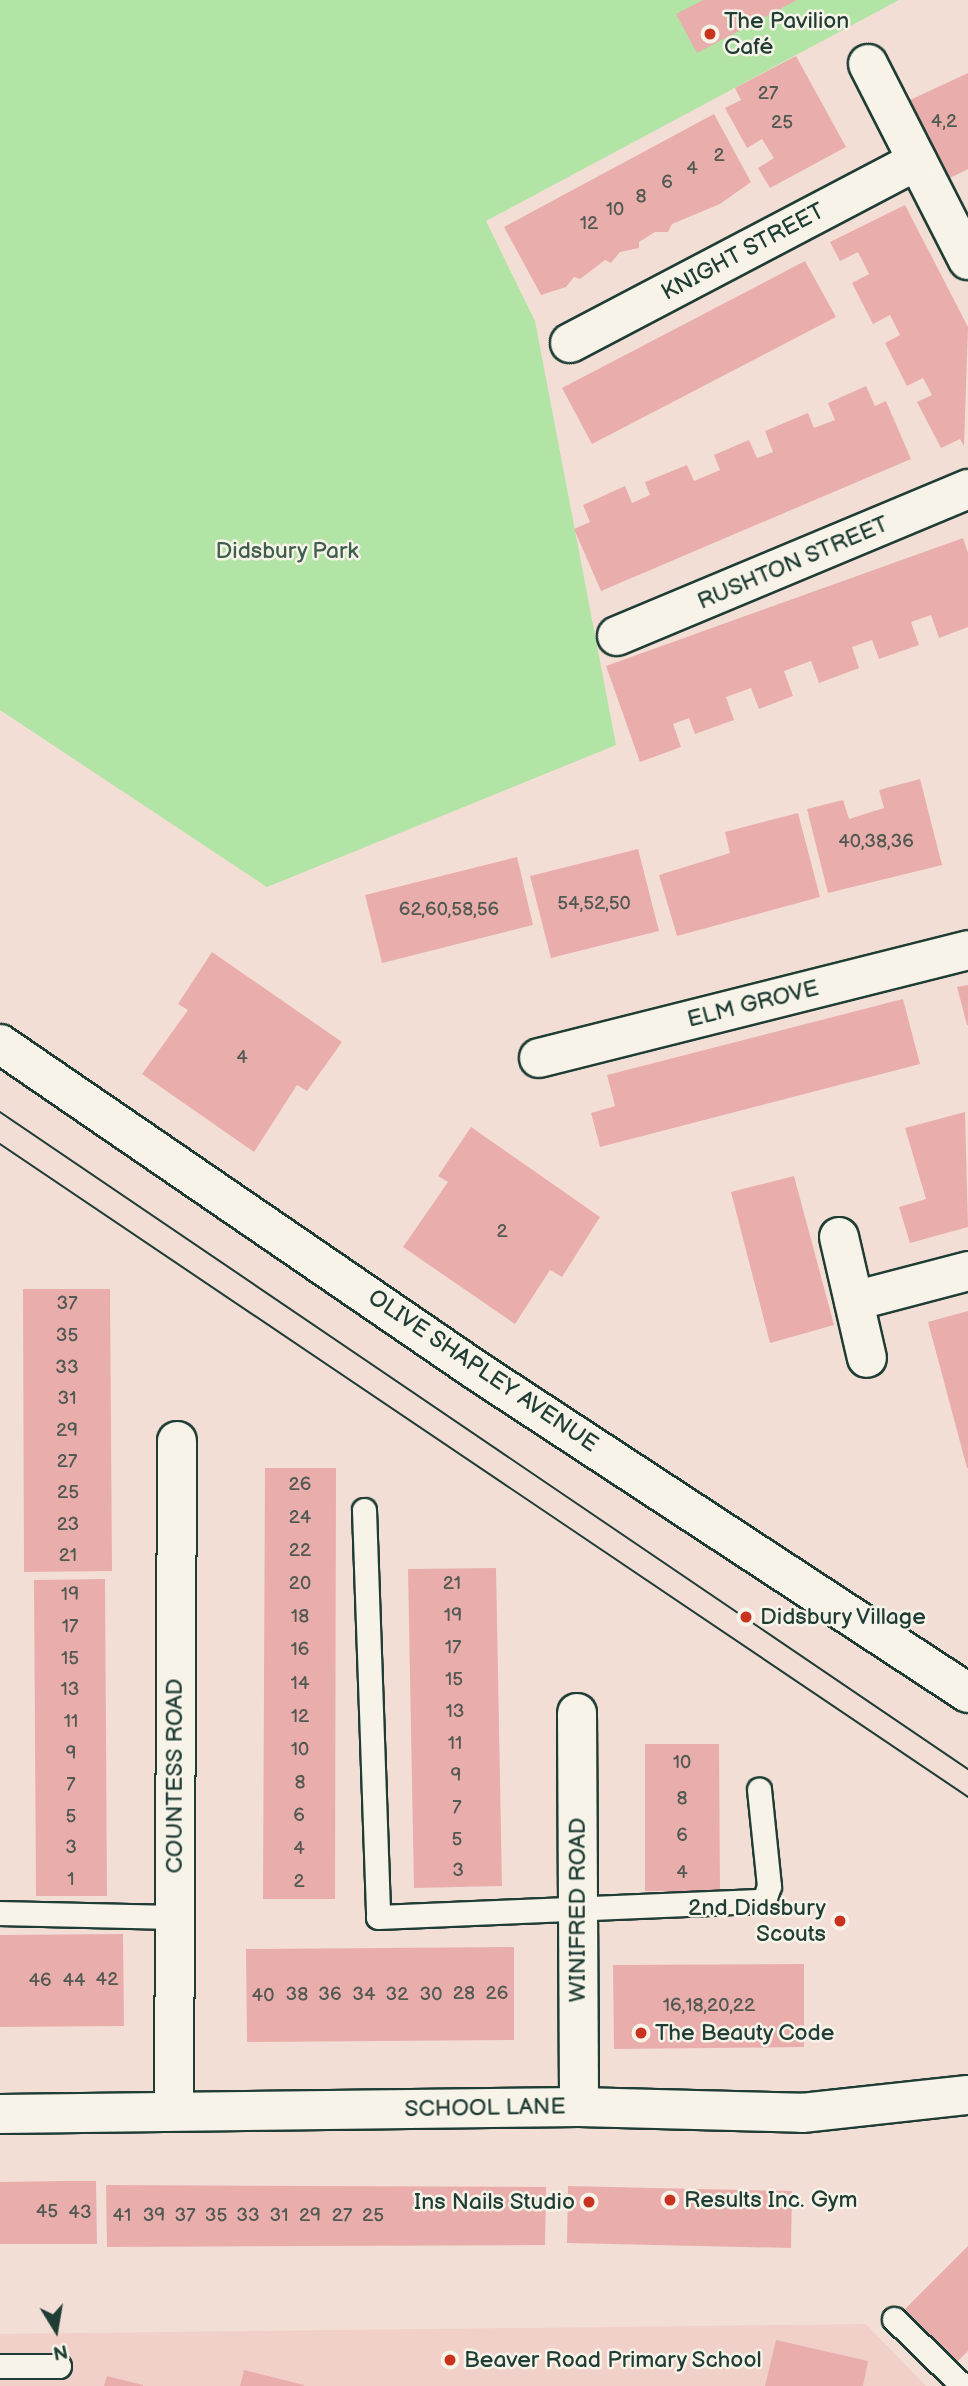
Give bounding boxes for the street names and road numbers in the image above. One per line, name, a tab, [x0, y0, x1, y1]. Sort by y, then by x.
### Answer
street label: KNIGHT STREET	[657, 197, 829, 307]
street label: RUSHTON STREET	[693, 510, 893, 616]
street label: ELM GROVE	[684, 974, 822, 1034]
street label: OLIVE SHAPLEY AVENUE	[363, 1284, 603, 1458]
street label: COUNTESS ROAD	[161, 1678, 189, 1874]
street label: WINIFRED ROAD	[564, 1818, 592, 2002]
street label: SCHOOL LANE	[404, 2093, 566, 2123]

